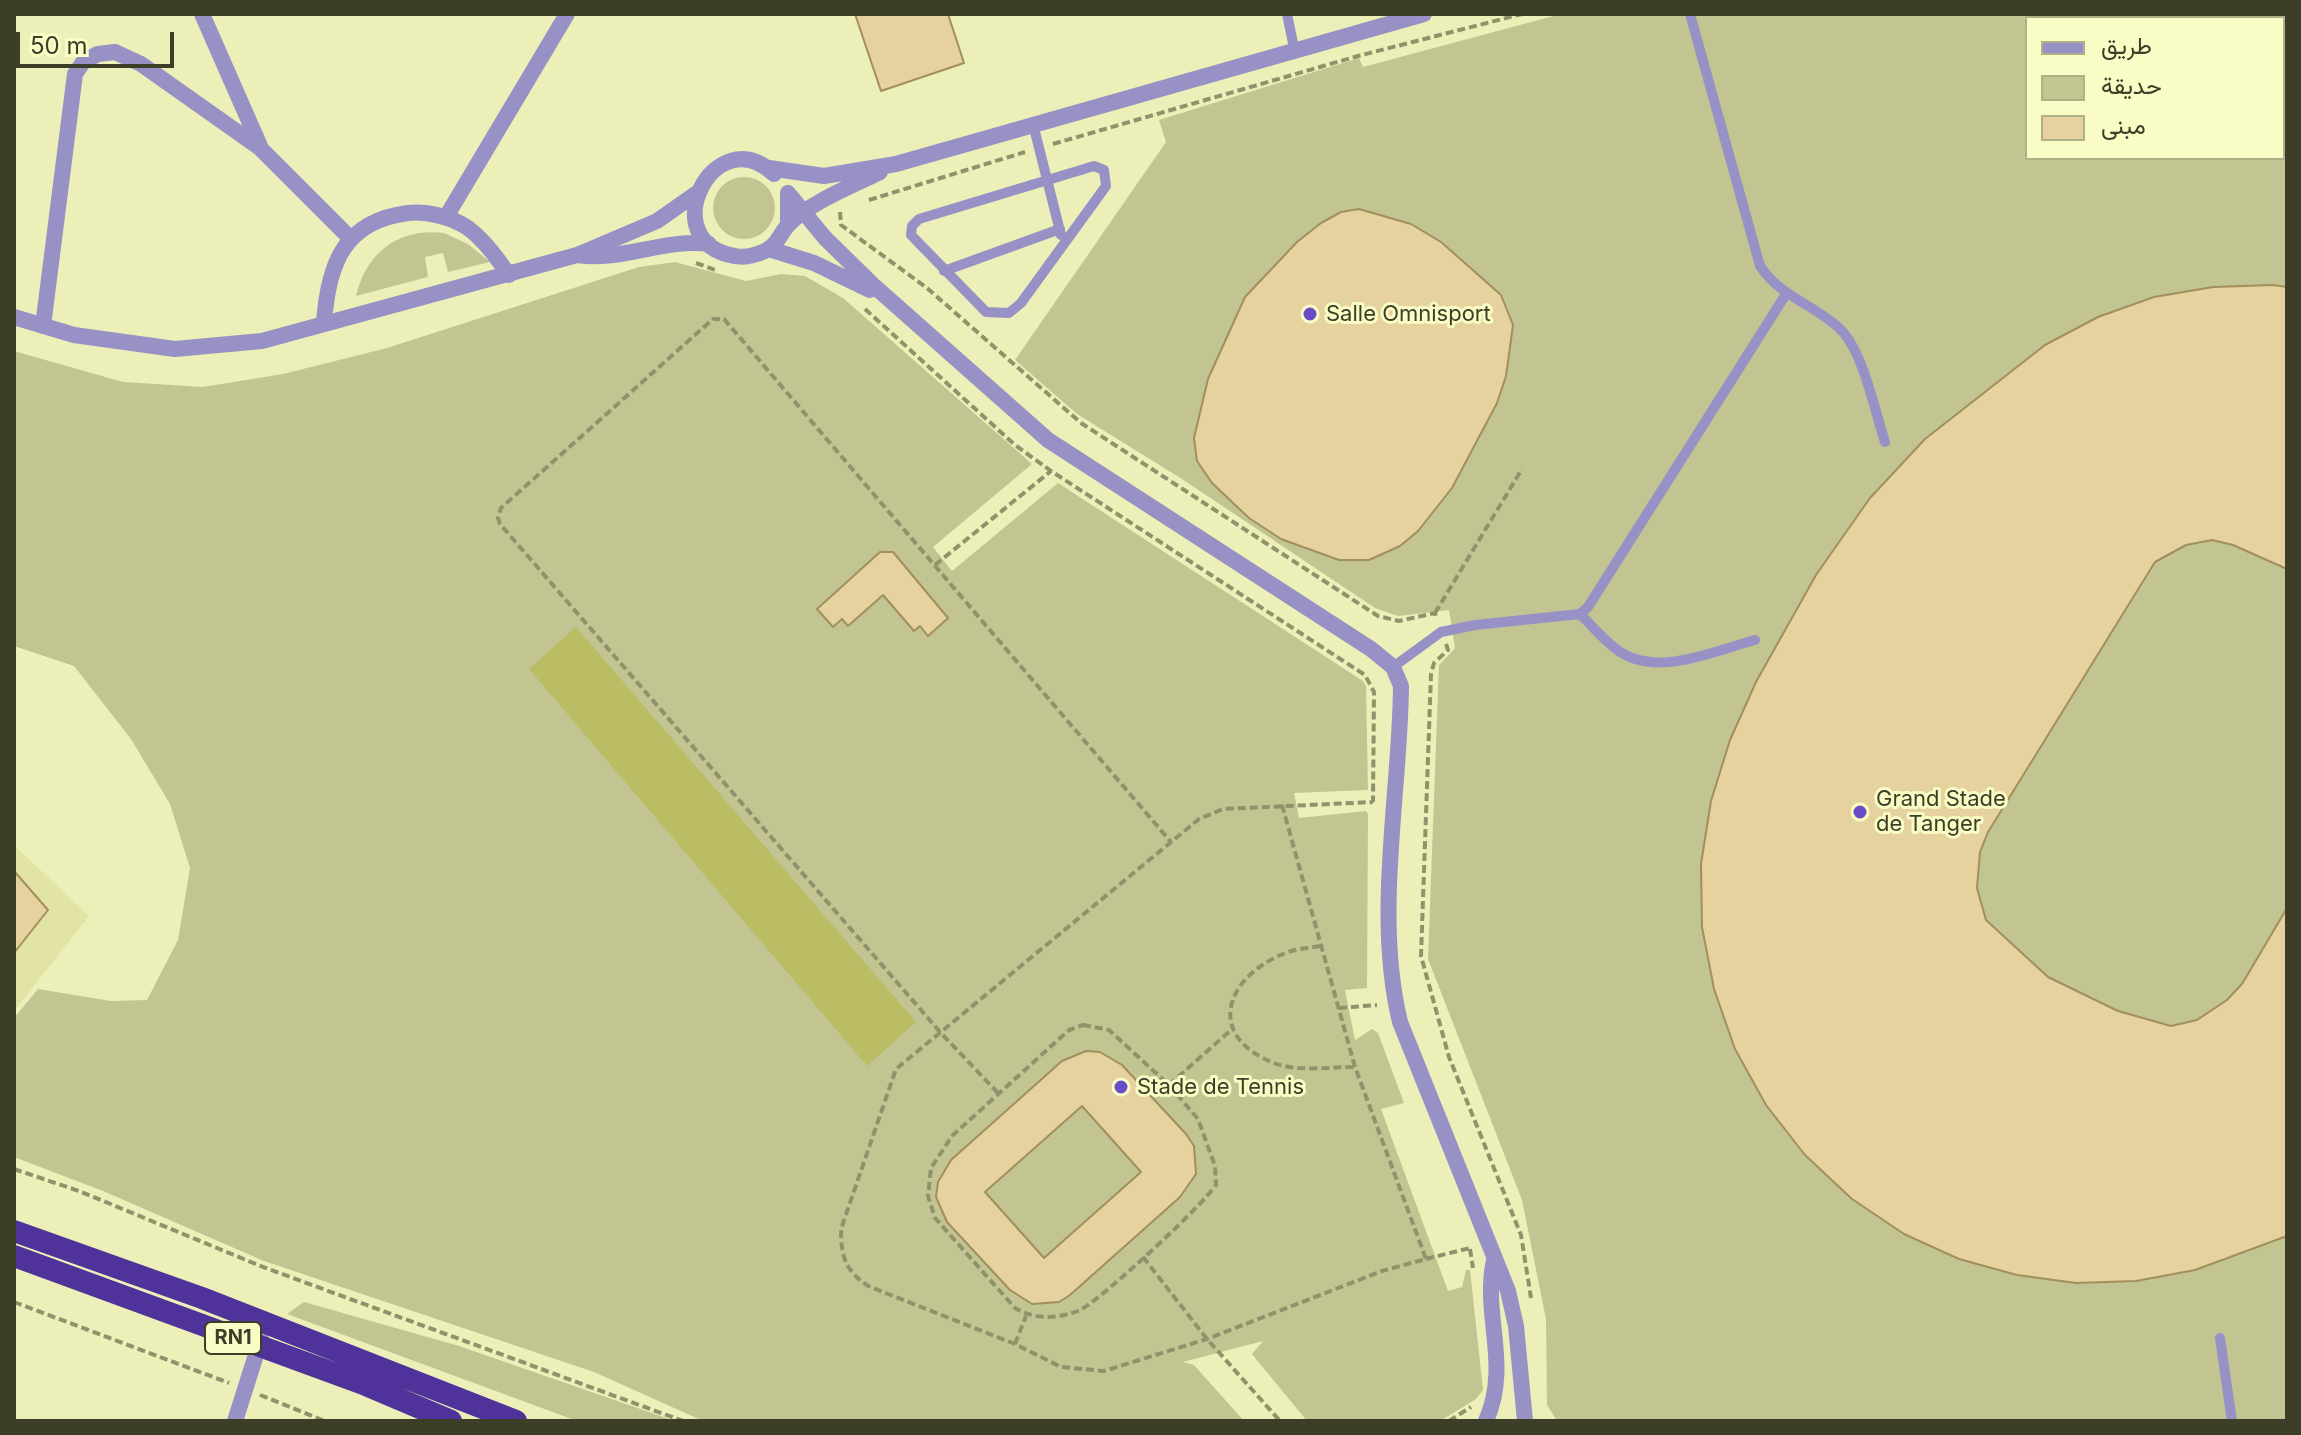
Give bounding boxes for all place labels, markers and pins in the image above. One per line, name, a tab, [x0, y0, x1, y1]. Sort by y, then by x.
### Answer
place label: Salle Omnisport	[1326, 301, 1491, 327]
marker: Salle Omnisport	[1301, 305, 1319, 323]
place label: Grand Stade de Tanger	[1876, 786, 2006, 838]
marker: Grand Stade de Tanger	[1851, 803, 1869, 821]
place label: Stade de Tennis	[1137, 1074, 1304, 1100]
marker: Stade de Tennis	[1112, 1078, 1130, 1096]

